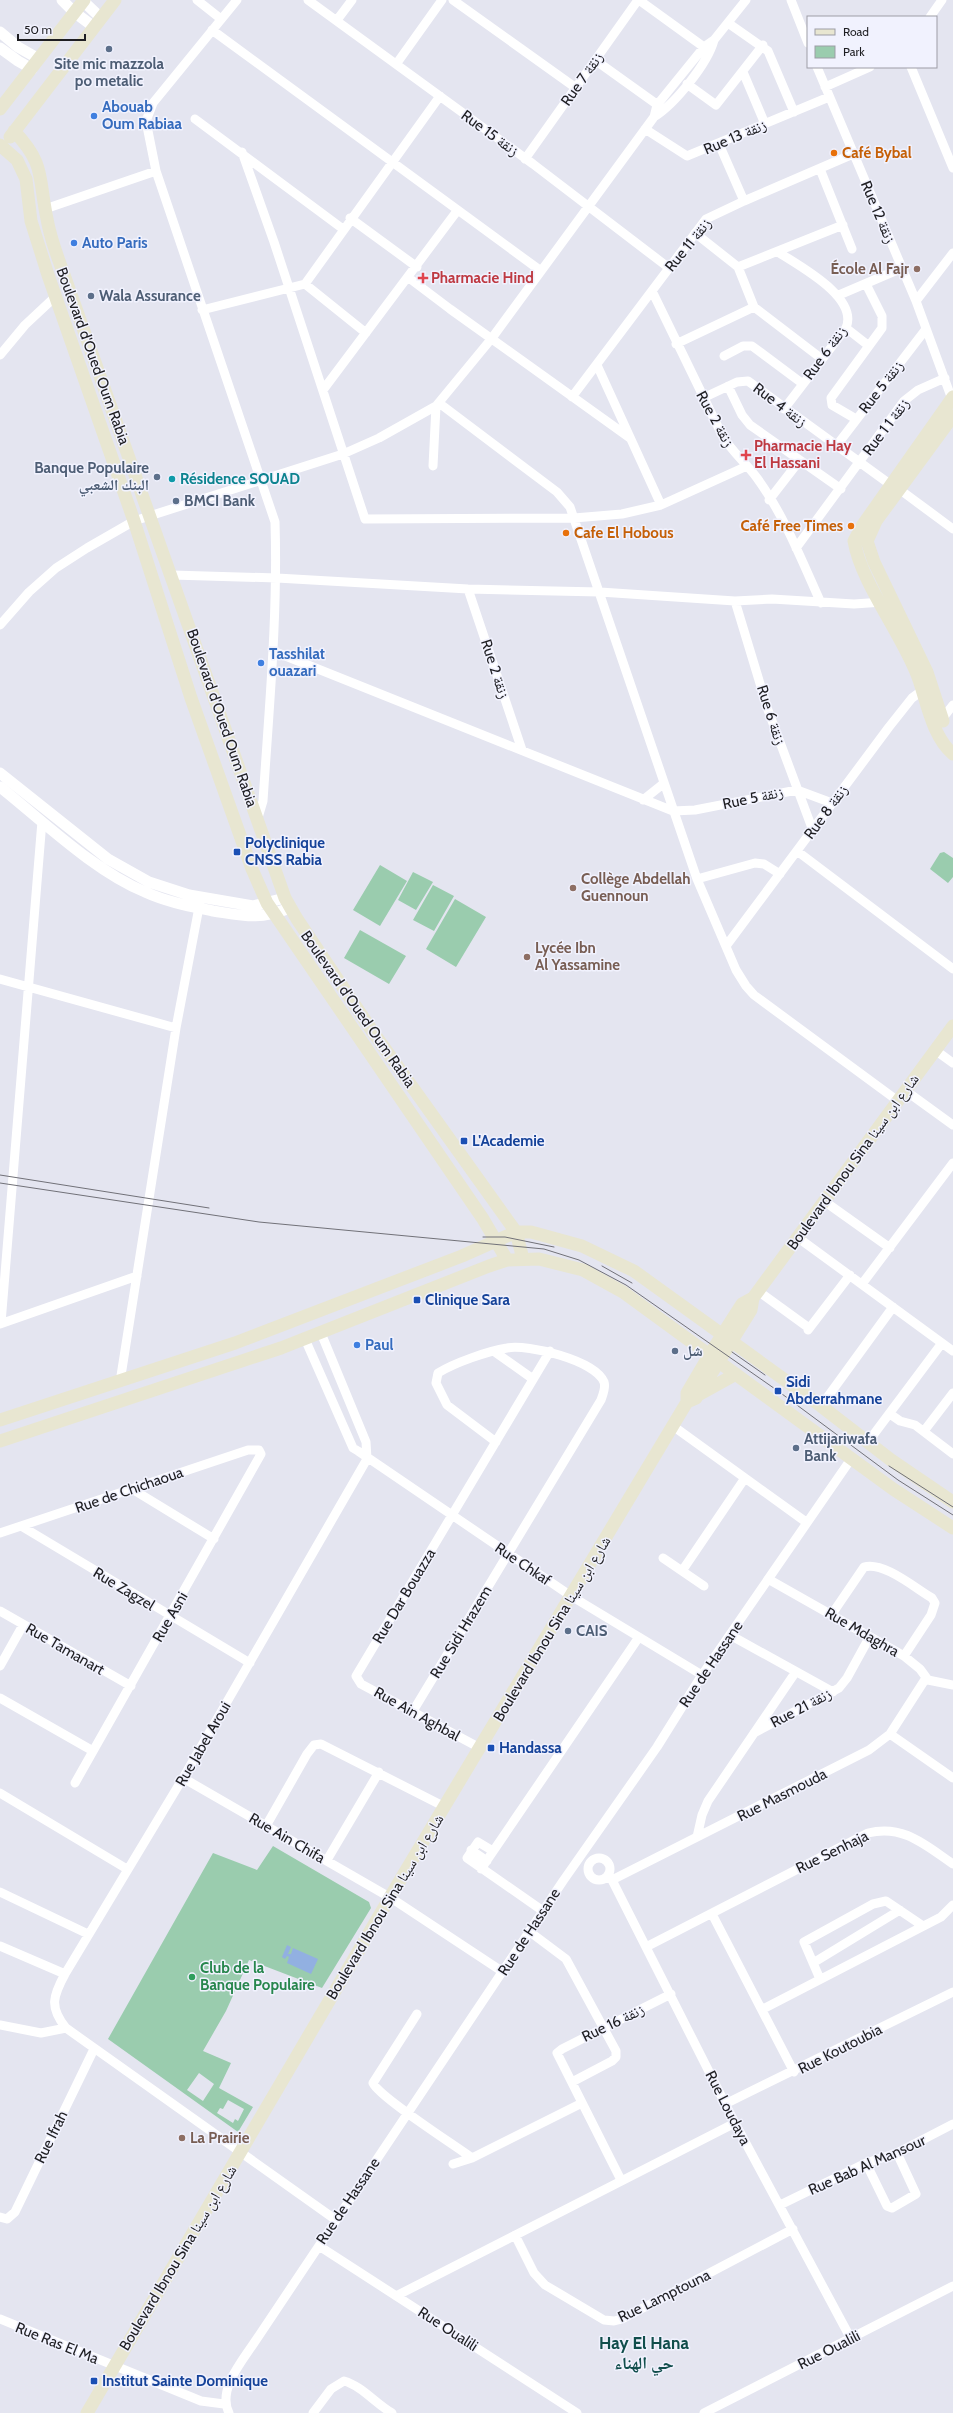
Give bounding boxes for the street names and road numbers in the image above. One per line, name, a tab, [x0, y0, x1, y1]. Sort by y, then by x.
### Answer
street label: Rue 7 زنقة	[557, 49, 607, 109]
street label: Rue 15 زنقة	[458, 106, 522, 160]
street label: Rue 13 زنقة	[701, 116, 769, 158]
street label: Rue 12 زنقة	[857, 178, 899, 246]
street label: Rue 11 زنقة	[661, 215, 715, 275]
street label: Boulevard d'Oued Oum Rabia	[53, 265, 134, 448]
street label: Rue 6 زنقة	[799, 322, 851, 383]
street label: Rue 5 زنقة	[855, 357, 907, 417]
street label: Rue 4 زنقة	[750, 379, 810, 431]
street label: Rue 2 زنقة	[692, 388, 738, 450]
street label: Rue 1 زنقة 1	[859, 395, 913, 459]
street label: Boulevard d'Oued Oum Rabia	[183, 627, 261, 810]
street label: Rue 2 زنقة	[477, 637, 513, 701]
street label: Rue 6 زنقة	[753, 683, 789, 748]
street label: Rue 8 زنقة	[800, 781, 852, 843]
street label: Rue 5 زنقة	[721, 783, 785, 813]
street label: Boulevard d'Oued Oum Rabia	[297, 927, 420, 1092]
street label: Boulevard Ibnou Sina شارع ابن سينا	[783, 1071, 924, 1254]
street label: Rue de Chichaoua	[73, 1463, 186, 1517]
street label: Boulevard Ibnou Sina شارع ابن سينا	[489, 1533, 615, 1725]
street label: Rue Chkaf	[491, 1539, 555, 1589]
street label: Rue Dar Bouazza	[369, 1545, 440, 1647]
street label: Rue Zagzel	[90, 1564, 158, 1615]
street label: Rue Sidi Hrazem	[426, 1583, 496, 1681]
street label: Rue Asni	[149, 1589, 191, 1645]
street label: Rue Mdaghra	[822, 1604, 903, 1661]
street label: Rue de Hassane	[675, 1617, 747, 1711]
street label: Rue Tamanart	[22, 1619, 108, 1679]
street label: Rue Ain Aghbal	[371, 1683, 464, 1745]
street label: Rue 21 زنقة	[767, 1684, 835, 1732]
street label: Rue Jabel Aroui	[172, 1699, 234, 1789]
street label: Rue Masmouda	[734, 1764, 830, 1825]
street label: Rue Ain Chifa	[246, 1809, 329, 1867]
street label: Boulevard Ibnou Sina شارع ابن سينا	[322, 1811, 448, 2003]
street label: Rue Senhaja	[793, 1826, 872, 1877]
street label: Rue de Hassane	[494, 1885, 564, 1979]
street label: Rue 16 زنقة	[579, 2000, 647, 2046]
street label: Rue Koutoubia	[795, 2020, 886, 2078]
street label: Rue Loudaya	[702, 2068, 755, 2149]
street label: Rue Ifrah	[31, 2108, 71, 2166]
street label: Rue Bab Al Mansour	[806, 2131, 929, 2199]
street label: Rue de Hassane	[312, 2154, 384, 2248]
street label: Boulevard Ibnou Sina شارع ابن سينا	[115, 2162, 241, 2354]
street label: Rue Lamptouna	[615, 2266, 714, 2326]
street label: Rue Oualili	[415, 2303, 481, 2355]
street label: Rue Ras El Ma	[13, 2318, 102, 2368]
street label: Rue Oualili	[795, 2327, 863, 2373]

